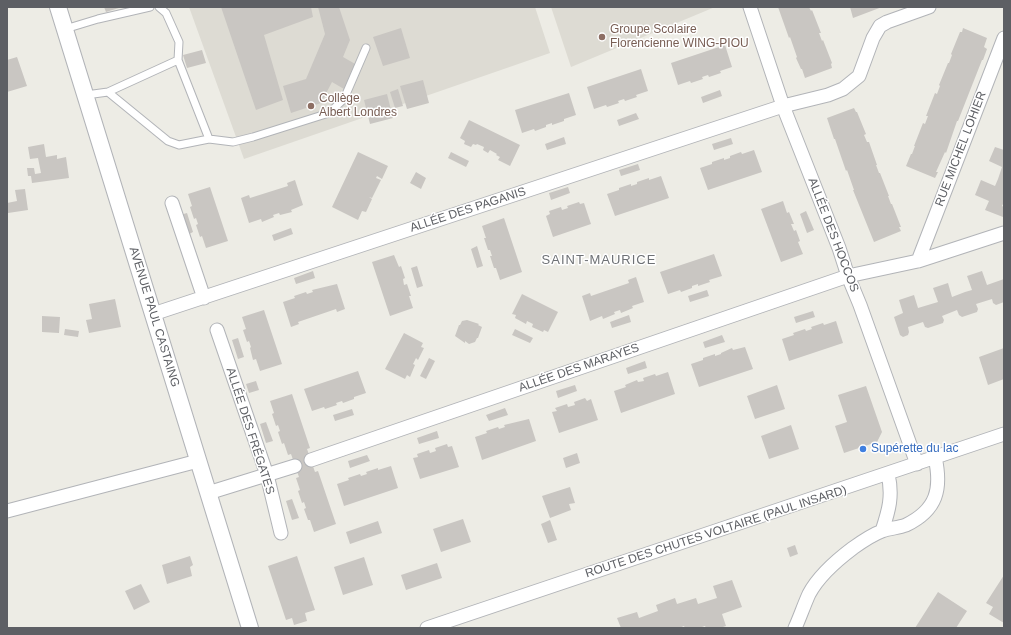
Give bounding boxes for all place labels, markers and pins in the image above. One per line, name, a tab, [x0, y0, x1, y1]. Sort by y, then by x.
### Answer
place label: Groupe Scolaire Florencienne WING-PIOU	[610, 23, 749, 51]
marker: Groupe Scolaire Florencienne WING-PIOU	[597, 32, 607, 42]
place label: Collège Albert Londres	[319, 92, 397, 120]
marker: Collège Albert Londres	[306, 101, 316, 111]
place label: Supérette du lac	[871, 442, 958, 456]
marker: Supérette du lac	[858, 444, 868, 454]

